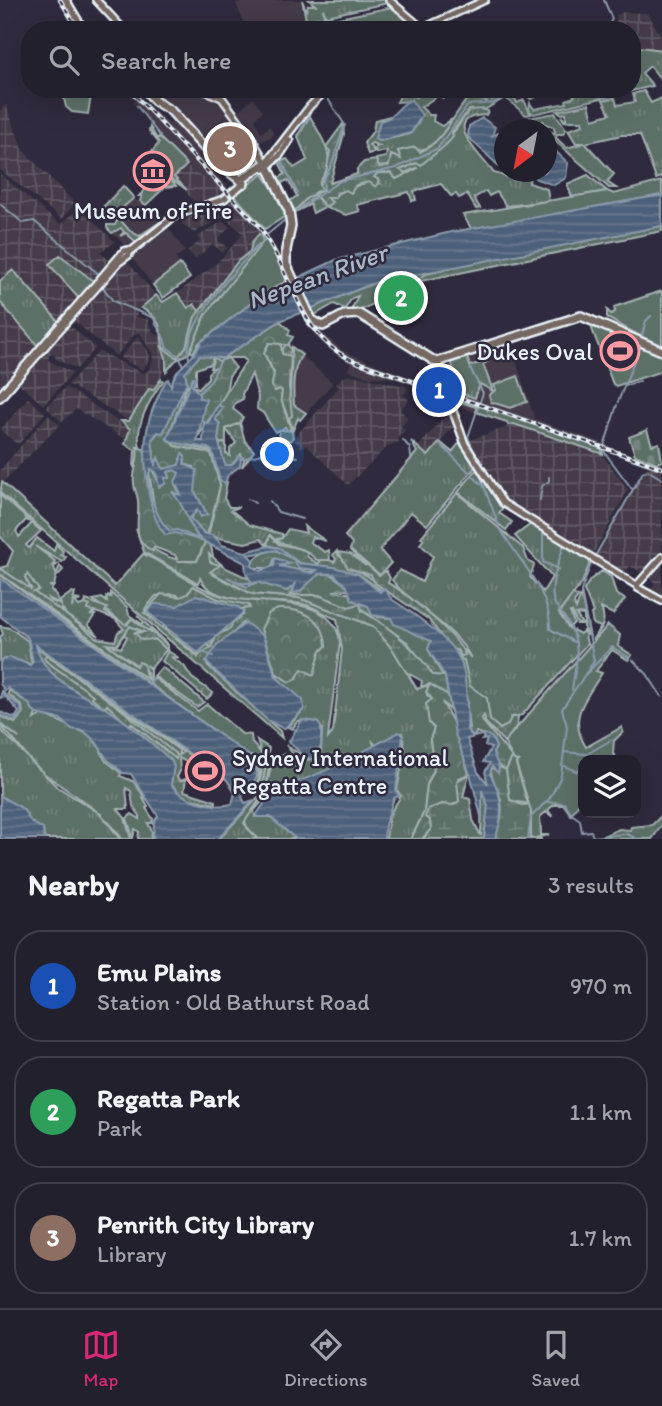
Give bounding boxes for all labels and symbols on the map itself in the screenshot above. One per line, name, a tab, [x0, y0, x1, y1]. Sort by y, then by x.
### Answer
north arrow	[494, 119, 557, 182]
pin: 3	[207, 123, 253, 175]
museum icon: Museum of Fire	[132, 150, 174, 192]
place label: Museum of Fire	[74, 196, 232, 225]
water label: Nepean River	[243, 235, 394, 316]
pin: 2	[378, 272, 424, 324]
sports icon: Dukes Oval	[599, 330, 641, 372]
place label: Dukes Oval	[476, 337, 593, 366]
pin: 1	[416, 364, 462, 416]
your location	[260, 437, 294, 471]
place label: Sydney International Regatta Centre	[232, 743, 448, 800]
sports icon: Sydney International Regatta Centre	[184, 750, 226, 792]

